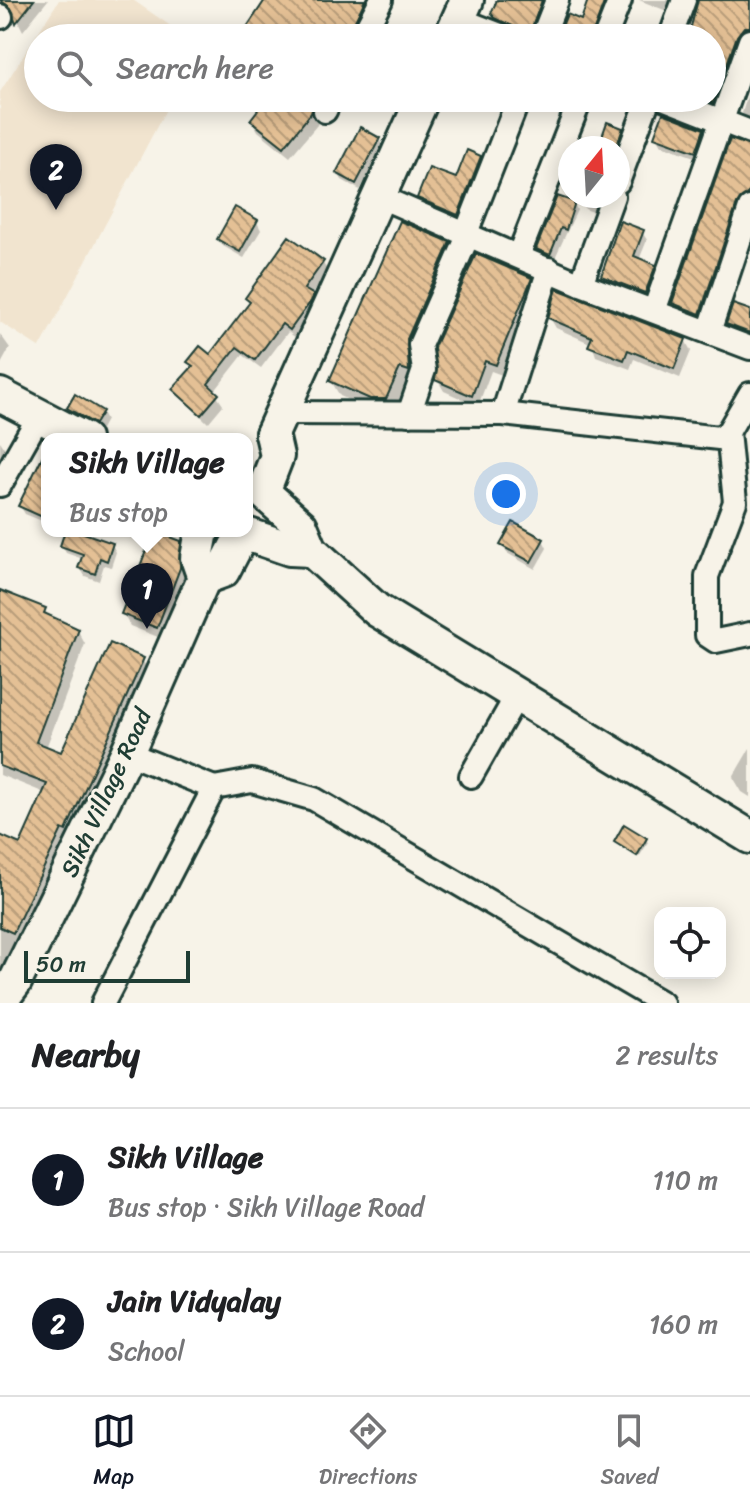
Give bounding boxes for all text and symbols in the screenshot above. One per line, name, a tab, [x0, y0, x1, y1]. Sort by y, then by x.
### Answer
search box	[24, 24, 726, 112]
text: Search here	[116, 41, 274, 95]
icon: search	[52, 46, 96, 90]
north arrow	[558, 136, 630, 208]
pin: 2	[30, 144, 82, 210]
popup	[41, 433, 253, 537]
text: Sikh Village	[69, 435, 225, 489]
your location	[486, 474, 526, 514]
text: Bus stop	[69, 489, 168, 535]
pin: 1	[121, 563, 173, 629]
street label: Sikh Village Road	[49, 700, 164, 884]
map controls	[654, 907, 726, 979]
button: locate	[654, 907, 726, 979]
text: 50 m	[36, 945, 86, 984]
scale bar	[24, 947, 190, 983]
text: Nearby	[32, 1025, 140, 1085]
text: 2 results	[616, 1032, 718, 1078]
text: Sikh Village	[108, 1130, 263, 1184]
text: 1	[52, 1157, 64, 1203]
text: 110 m	[653, 1157, 718, 1203]
text: Bus stop · Sikh Village Road	[108, 1184, 424, 1230]
text: Jain Vidyalay	[108, 1274, 281, 1328]
text: 2	[50, 1301, 66, 1347]
text: 160 m	[649, 1301, 718, 1347]
text: School	[108, 1328, 185, 1374]
tab: Map	[92, 1409, 136, 1496]
tab: Directions	[319, 1409, 417, 1496]
tab: Saved	[600, 1409, 658, 1496]

